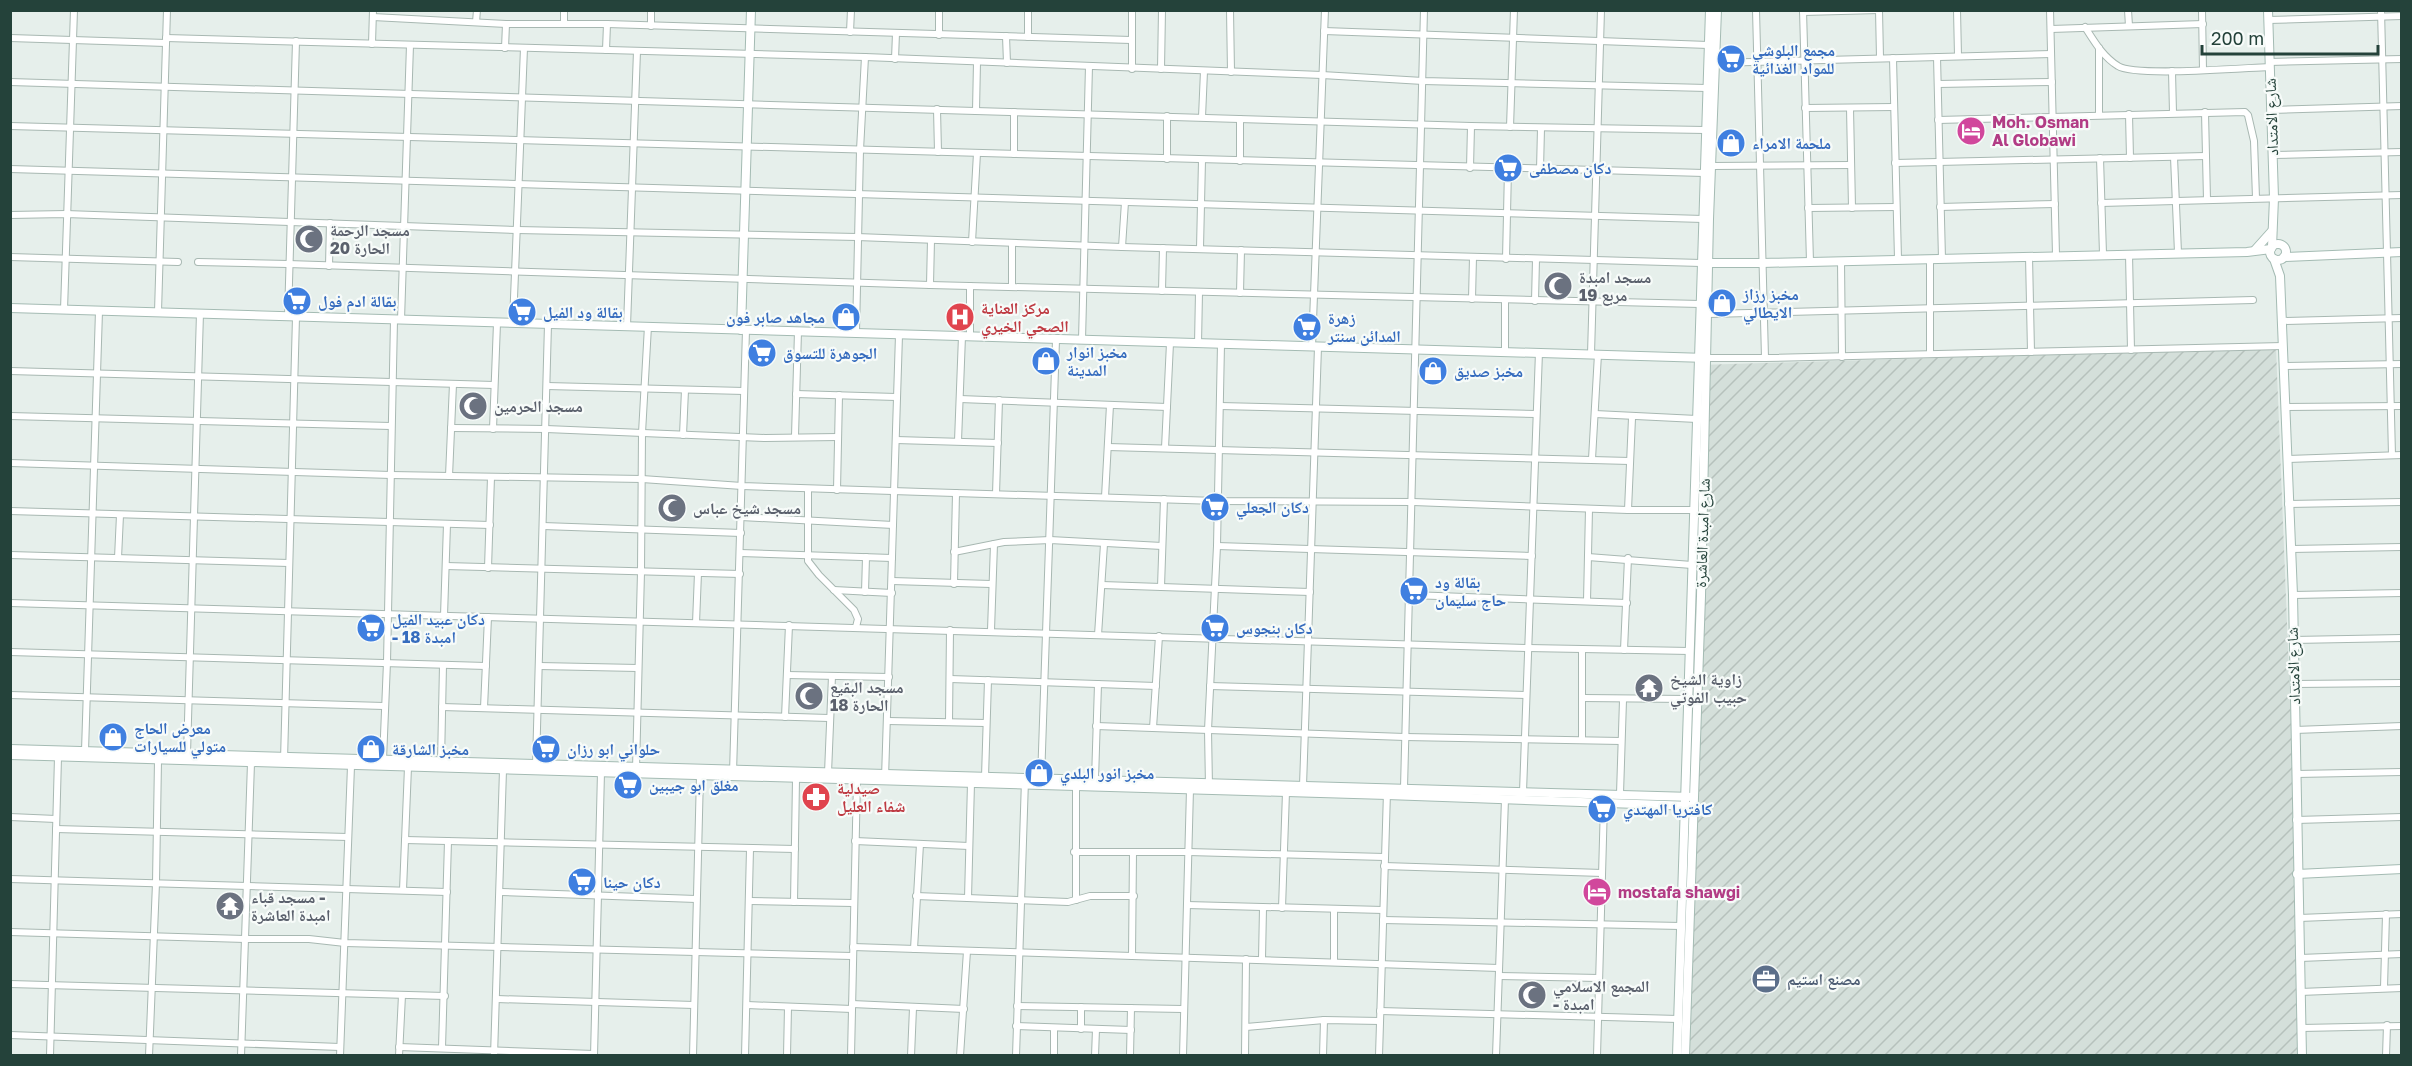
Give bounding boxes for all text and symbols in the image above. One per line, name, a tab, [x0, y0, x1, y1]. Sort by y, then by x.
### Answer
scale bar	[2202, 18, 2378, 56]
text: 200 m	[2211, 27, 2264, 49]
place label: مجمع البلوشي للمواد الغذائية	[1752, 40, 1835, 78]
supermarket icon: مجمع البلوشي للمواد الغذائية	[1715, 43, 1747, 75]
street label: شارع الامتداد	[2260, 78, 2283, 156]
place label: Moh. Osman Al Globawi	[1992, 112, 2089, 150]
hotel icon: Moh. Osman Al Globawi	[1955, 115, 1987, 147]
shop icon: ملحمة الامراء	[1715, 127, 1747, 159]
place label: ملحمة الامراء	[1752, 133, 1831, 153]
supermarket icon: دكان مصطفى	[1492, 152, 1524, 184]
place label: دكان مصطفى	[1529, 158, 1611, 178]
place label: مسجد الرحمة الحارة 20	[330, 220, 410, 258]
mosque icon: مسجد الرحمة الحارة 20	[293, 223, 325, 255]
place label: مسجد امبدة مربع 19	[1579, 267, 1651, 306]
mosque icon: مسجد امبدة مربع 19	[1542, 270, 1574, 302]
place label: مخبز رزاز الايطالي	[1742, 284, 1799, 325]
supermarket icon: بقالة ادم فول	[281, 285, 313, 317]
shop icon: مخبز رزاز الايطالي	[1706, 287, 1738, 319]
place label: بقالة ادم فول	[318, 291, 397, 313]
supermarket icon: بقالة ود الفيل	[506, 296, 538, 328]
place label: مركز العناية الصحي الخيري	[981, 298, 1069, 339]
shop icon: مجاهد صابر فون	[830, 301, 862, 333]
hospital icon: مركز العناية الصحي الخيري	[944, 301, 976, 333]
place label: بقالة ود الفيل	[543, 302, 623, 322]
place label: مجاهد صابر فون	[726, 307, 825, 327]
place label: زهرة المدائن سنتر	[1327, 308, 1401, 346]
supermarket icon: زهرة المدائن سنتر	[1291, 311, 1323, 343]
supermarket icon: الجوهرة للتسوق	[746, 337, 778, 369]
place label: مخبز انوار المدينة	[1066, 342, 1127, 380]
place label: الجوهرة للتسوق	[783, 343, 877, 363]
shop icon: مخبز انوار المدينة	[1030, 345, 1062, 377]
shop icon: مخبز صديق	[1417, 355, 1449, 387]
place label: مخبز صديق	[1454, 361, 1523, 381]
mosque icon: مسجد الحرمين	[457, 390, 489, 422]
place label: مسجد الحرمين	[494, 396, 583, 416]
street label: شارع امبدة العاشرة	[1690, 478, 1715, 588]
supermarket icon: دكان الجعلي	[1199, 491, 1231, 523]
mosque icon: مسجد شيخ عباس	[656, 492, 688, 524]
place label: دكان الجعلي	[1236, 497, 1309, 520]
place label: مسجد شيخ عباس	[693, 498, 801, 519]
place label: بقالة ود حاج سليمان	[1435, 572, 1506, 611]
supermarket icon: بقالة ود حاج سليمان	[1398, 575, 1430, 607]
place label: دكان عبيد الفيل - امبدة 18	[392, 609, 485, 647]
supermarket icon: دكان عبيد الفيل - امبدة 18	[355, 612, 387, 644]
supermarket icon: دكان بنجوس	[1199, 612, 1231, 644]
place label: دكان بنجوس	[1236, 618, 1313, 638]
street label: شارع الامتداد	[2282, 627, 2305, 705]
place label: زاوية الشيخ حبيب الفوتي	[1670, 669, 1747, 710]
temple icon: زاوية الشيخ حبيب الفوتي	[1633, 672, 1665, 704]
place label: مسجد البقيع الحارة 18	[830, 677, 904, 715]
mosque icon: مسجد البقيع الحارة 18	[793, 680, 825, 712]
place label: معرض الحاج متولي للسيارات	[134, 718, 226, 759]
shop icon: معرض الحاج متولي للسيارات	[97, 721, 129, 753]
shop icon: مخبز الشارقة	[355, 733, 387, 765]
supermarket icon: حلواني ابو رزان	[530, 733, 562, 765]
place label: مخبز الشارقة	[392, 739, 469, 759]
place label: حلواني ابو رزان	[567, 739, 660, 762]
shop icon: مخبز انور البلدي	[1023, 757, 1055, 789]
place label: مخبز انور البلدي	[1060, 763, 1154, 786]
supermarket icon: مغلق ابو جيبين	[612, 769, 644, 801]
place label: مغلق ابو جيبين	[649, 775, 739, 795]
place label: صيدلية شفاء العليل	[837, 778, 905, 816]
pharmacy icon: صيدلية شفاء العليل	[800, 781, 832, 813]
supermarket icon: كافتريا المهتدي	[1586, 793, 1618, 825]
place label: كافتريا المهتدي	[1623, 799, 1712, 822]
supermarket icon: دكان حينا	[566, 866, 598, 898]
place label: دكان حينا	[603, 872, 661, 892]
hotel icon: mostafa shawgi	[1581, 876, 1613, 908]
place label: mostafa shawgi	[1618, 882, 1740, 902]
place label: مسجد قباء - امبدة العاشرة	[251, 887, 330, 925]
temple icon: مسجد قباء - امبدة العاشرة	[214, 890, 246, 922]
office icon: مصنع استيم	[1750, 963, 1782, 995]
place label: مصنع استيم	[1787, 969, 1861, 991]
place label: المجمع الاسلامي - امبدة	[1553, 976, 1650, 1014]
mosque icon: المجمع الاسلامي - امبدة	[1516, 979, 1548, 1011]

